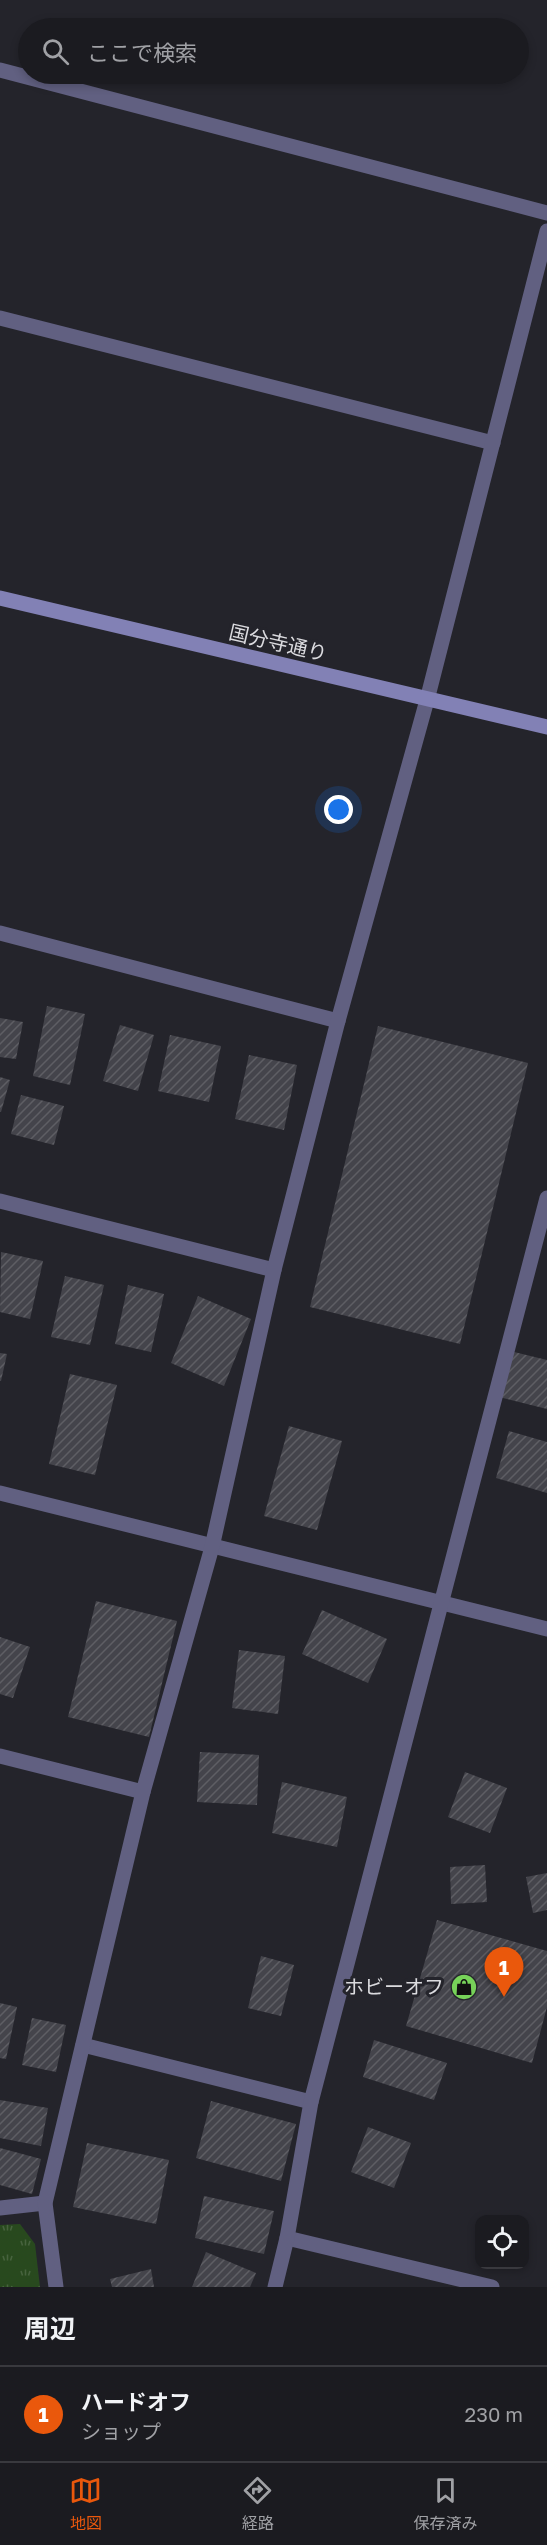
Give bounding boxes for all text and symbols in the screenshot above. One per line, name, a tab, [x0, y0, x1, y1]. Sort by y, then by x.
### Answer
search box	[18, 18, 529, 84]
icon: search	[39, 35, 72, 68]
text: ここで検索	[87, 39, 197, 66]
street label: 国分寺通り	[227, 619, 330, 665]
your location	[324, 795, 353, 824]
pin: 1	[484, 1948, 524, 1997]
shop icon: ホビーオフ	[449, 1972, 479, 2002]
place label: ホビーオフ	[344, 1974, 444, 1998]
map controls	[475, 2215, 529, 2269]
button: locate	[475, 2215, 529, 2269]
text: 周辺	[24, 2313, 76, 2344]
text: ハードオフ	[81, 2388, 191, 2415]
text: 1	[38, 2402, 49, 2426]
text: 230 m	[465, 2402, 523, 2426]
text: ショップ	[81, 2419, 161, 2443]
tab: 地図	[69, 2474, 102, 2534]
tab: 経路	[241, 2474, 274, 2534]
tab: 保存済み	[413, 2474, 477, 2534]

